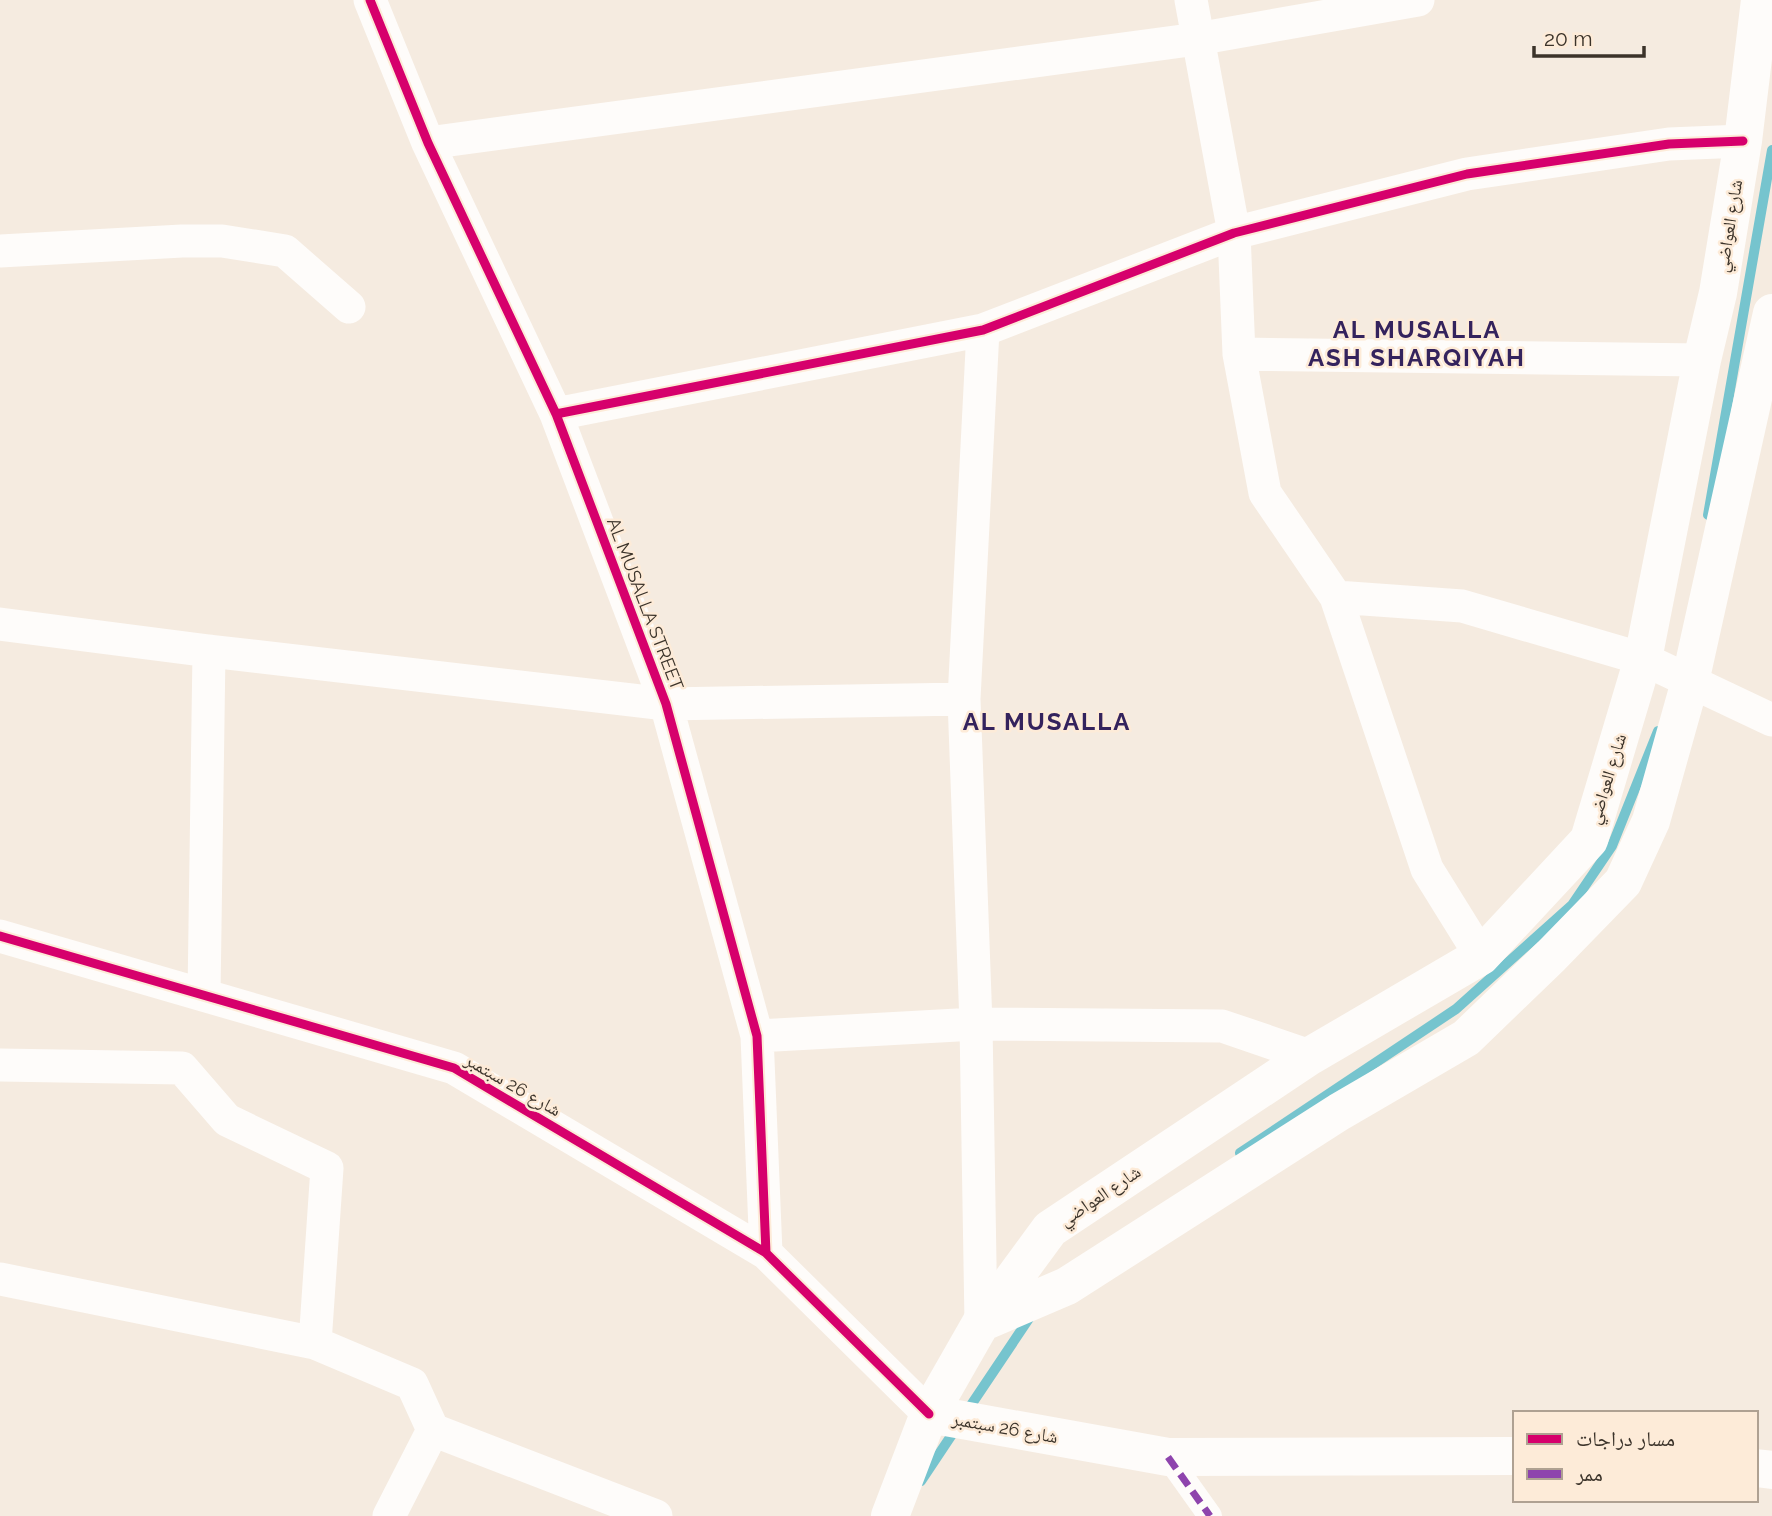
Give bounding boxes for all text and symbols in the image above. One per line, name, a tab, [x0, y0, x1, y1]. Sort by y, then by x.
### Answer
scale bar	[1534, 14, 1644, 58]
text: 20 m	[1544, 26, 1592, 51]
street label: شارع العواضي	[1711, 178, 1751, 275]
district label: AL MUSALLA ASH SHARQIYAH	[1308, 315, 1526, 372]
street label: AL MUSALLA STREET	[603, 515, 688, 693]
district label: AL MUSALLA	[963, 707, 1131, 736]
street label: شارع العواضي	[1583, 731, 1635, 828]
street label: شارع 26 سبتمبر	[460, 1048, 565, 1121]
street label: شارع العواضي	[1055, 1161, 1147, 1234]
street label: شارع 26 سبتمبر	[949, 1408, 1060, 1448]
legend	[1513, 1411, 1758, 1502]
text: مسار دراجات	[1576, 1426, 1675, 1451]
text: ممر	[1575, 1461, 1603, 1486]

